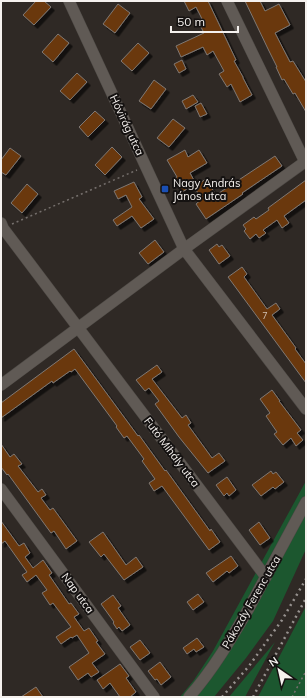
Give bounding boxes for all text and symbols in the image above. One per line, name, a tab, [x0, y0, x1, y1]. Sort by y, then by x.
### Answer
scale bar	[171, 8, 238, 34]
text: 50 m	[177, 14, 205, 29]
street label: Hóvirág utca	[107, 92, 147, 158]
place label: Nagy András János utca	[173, 176, 240, 203]
marker: Nagy András János utca	[160, 184, 170, 194]
house number: 7	[262, 310, 268, 321]
street label: Futó Mihály utca	[141, 414, 203, 490]
street label: Pákozdy Ferenc utca	[219, 553, 283, 651]
street label: Nap utca	[59, 570, 97, 616]
north arrow	[259, 650, 299, 690]
text: N	[266, 654, 281, 670]

